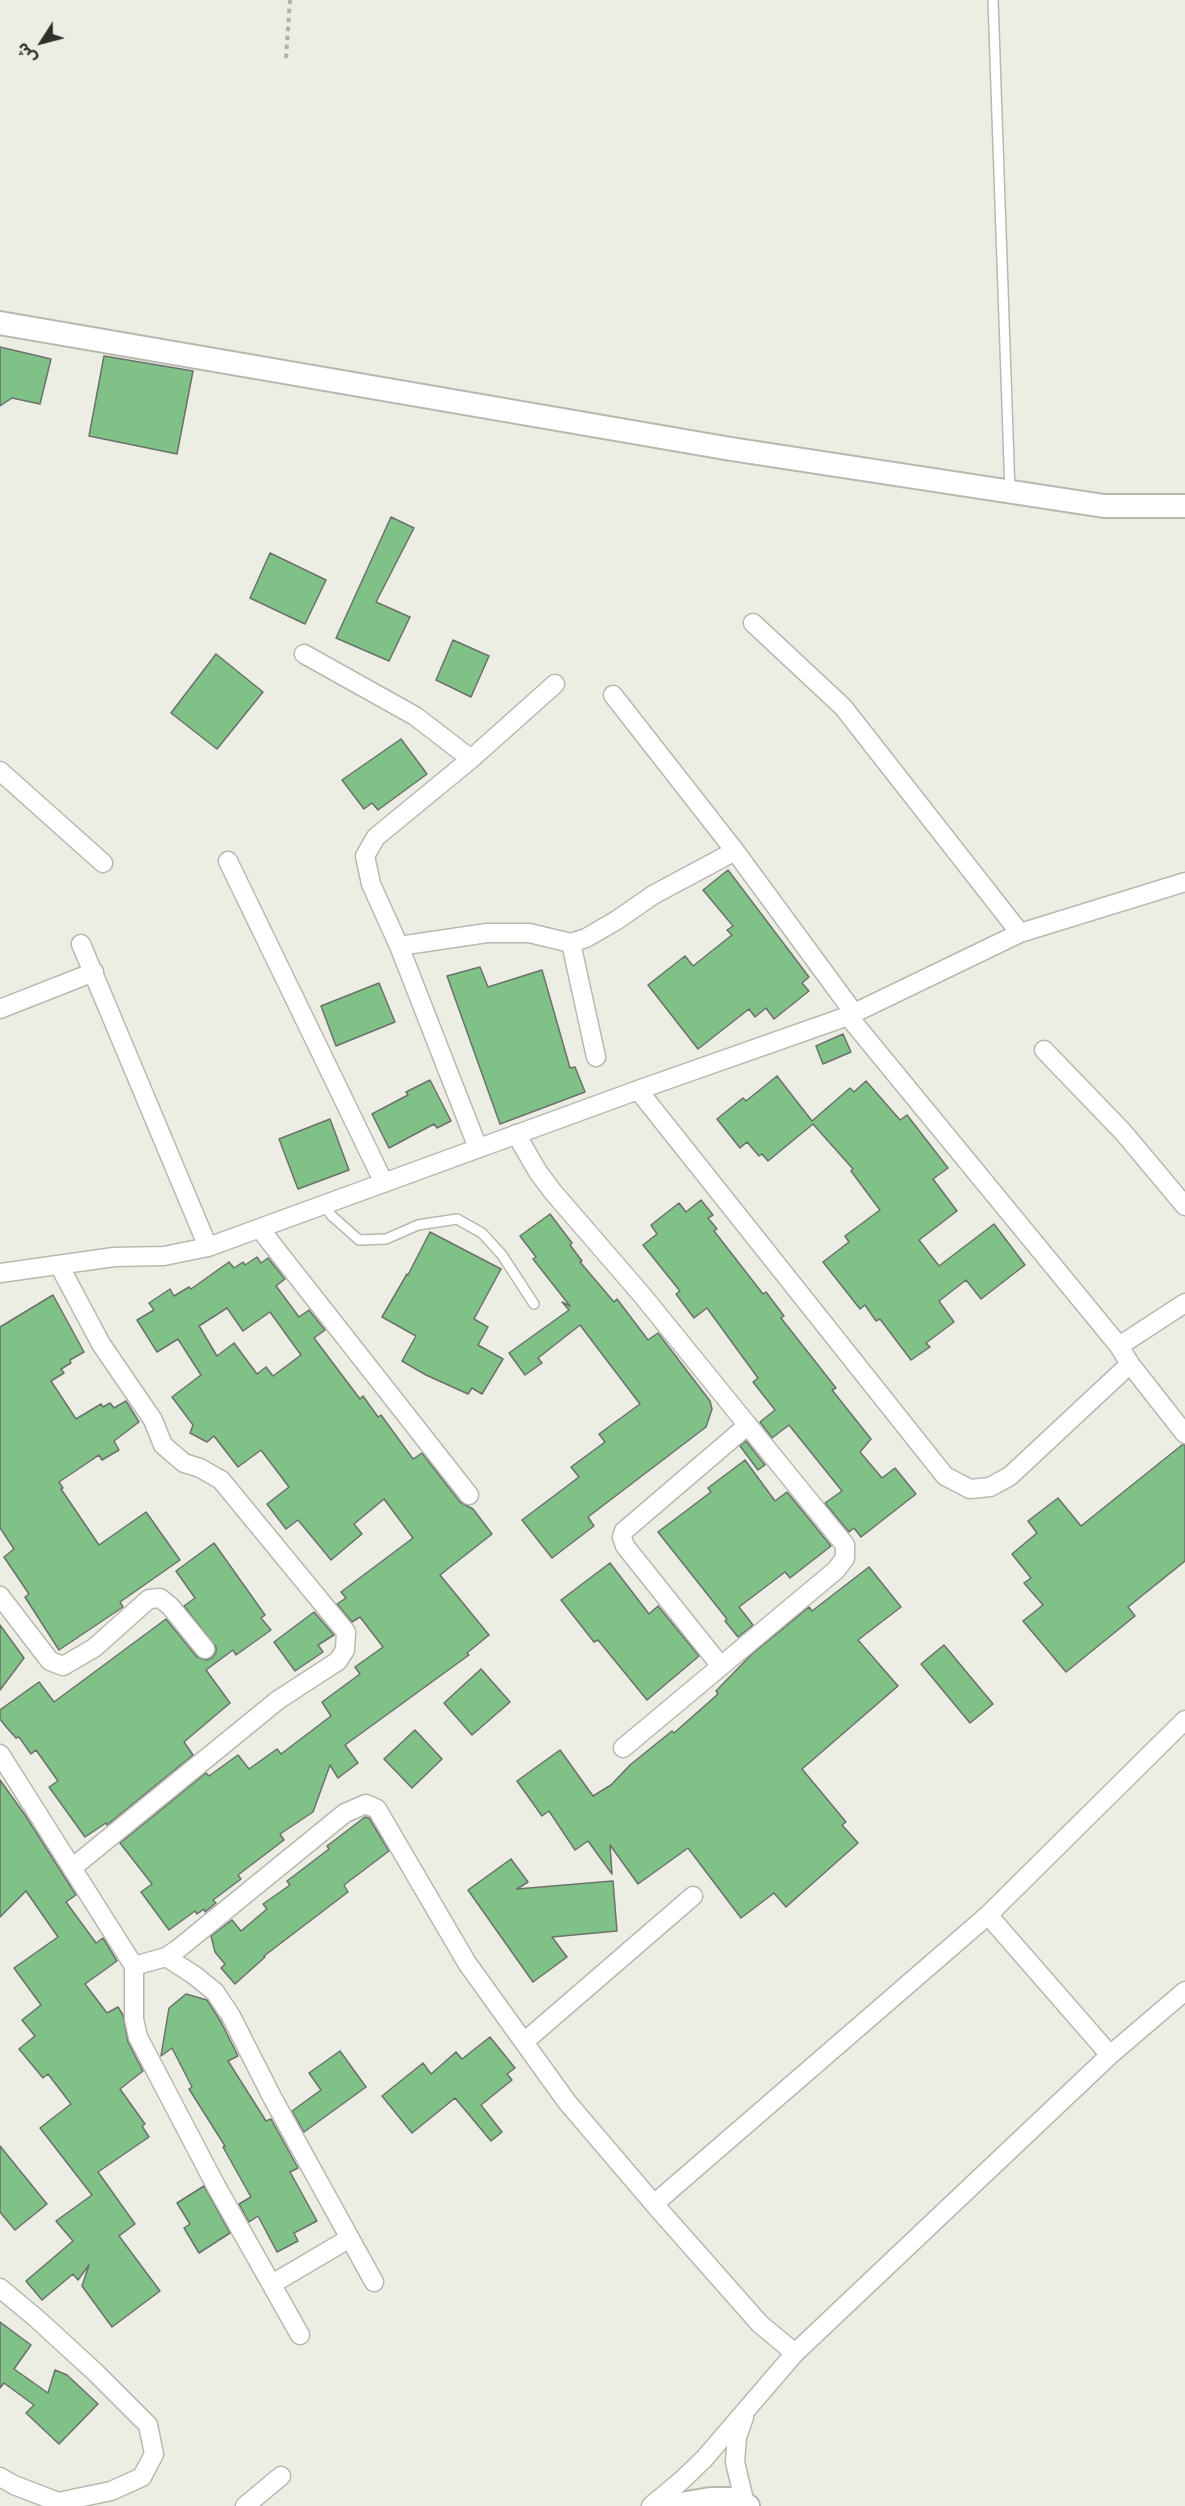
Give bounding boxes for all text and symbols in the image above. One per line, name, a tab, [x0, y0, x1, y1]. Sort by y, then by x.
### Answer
north arrow	[12, 12, 72, 72]
text: ش	[13, 38, 42, 67]

